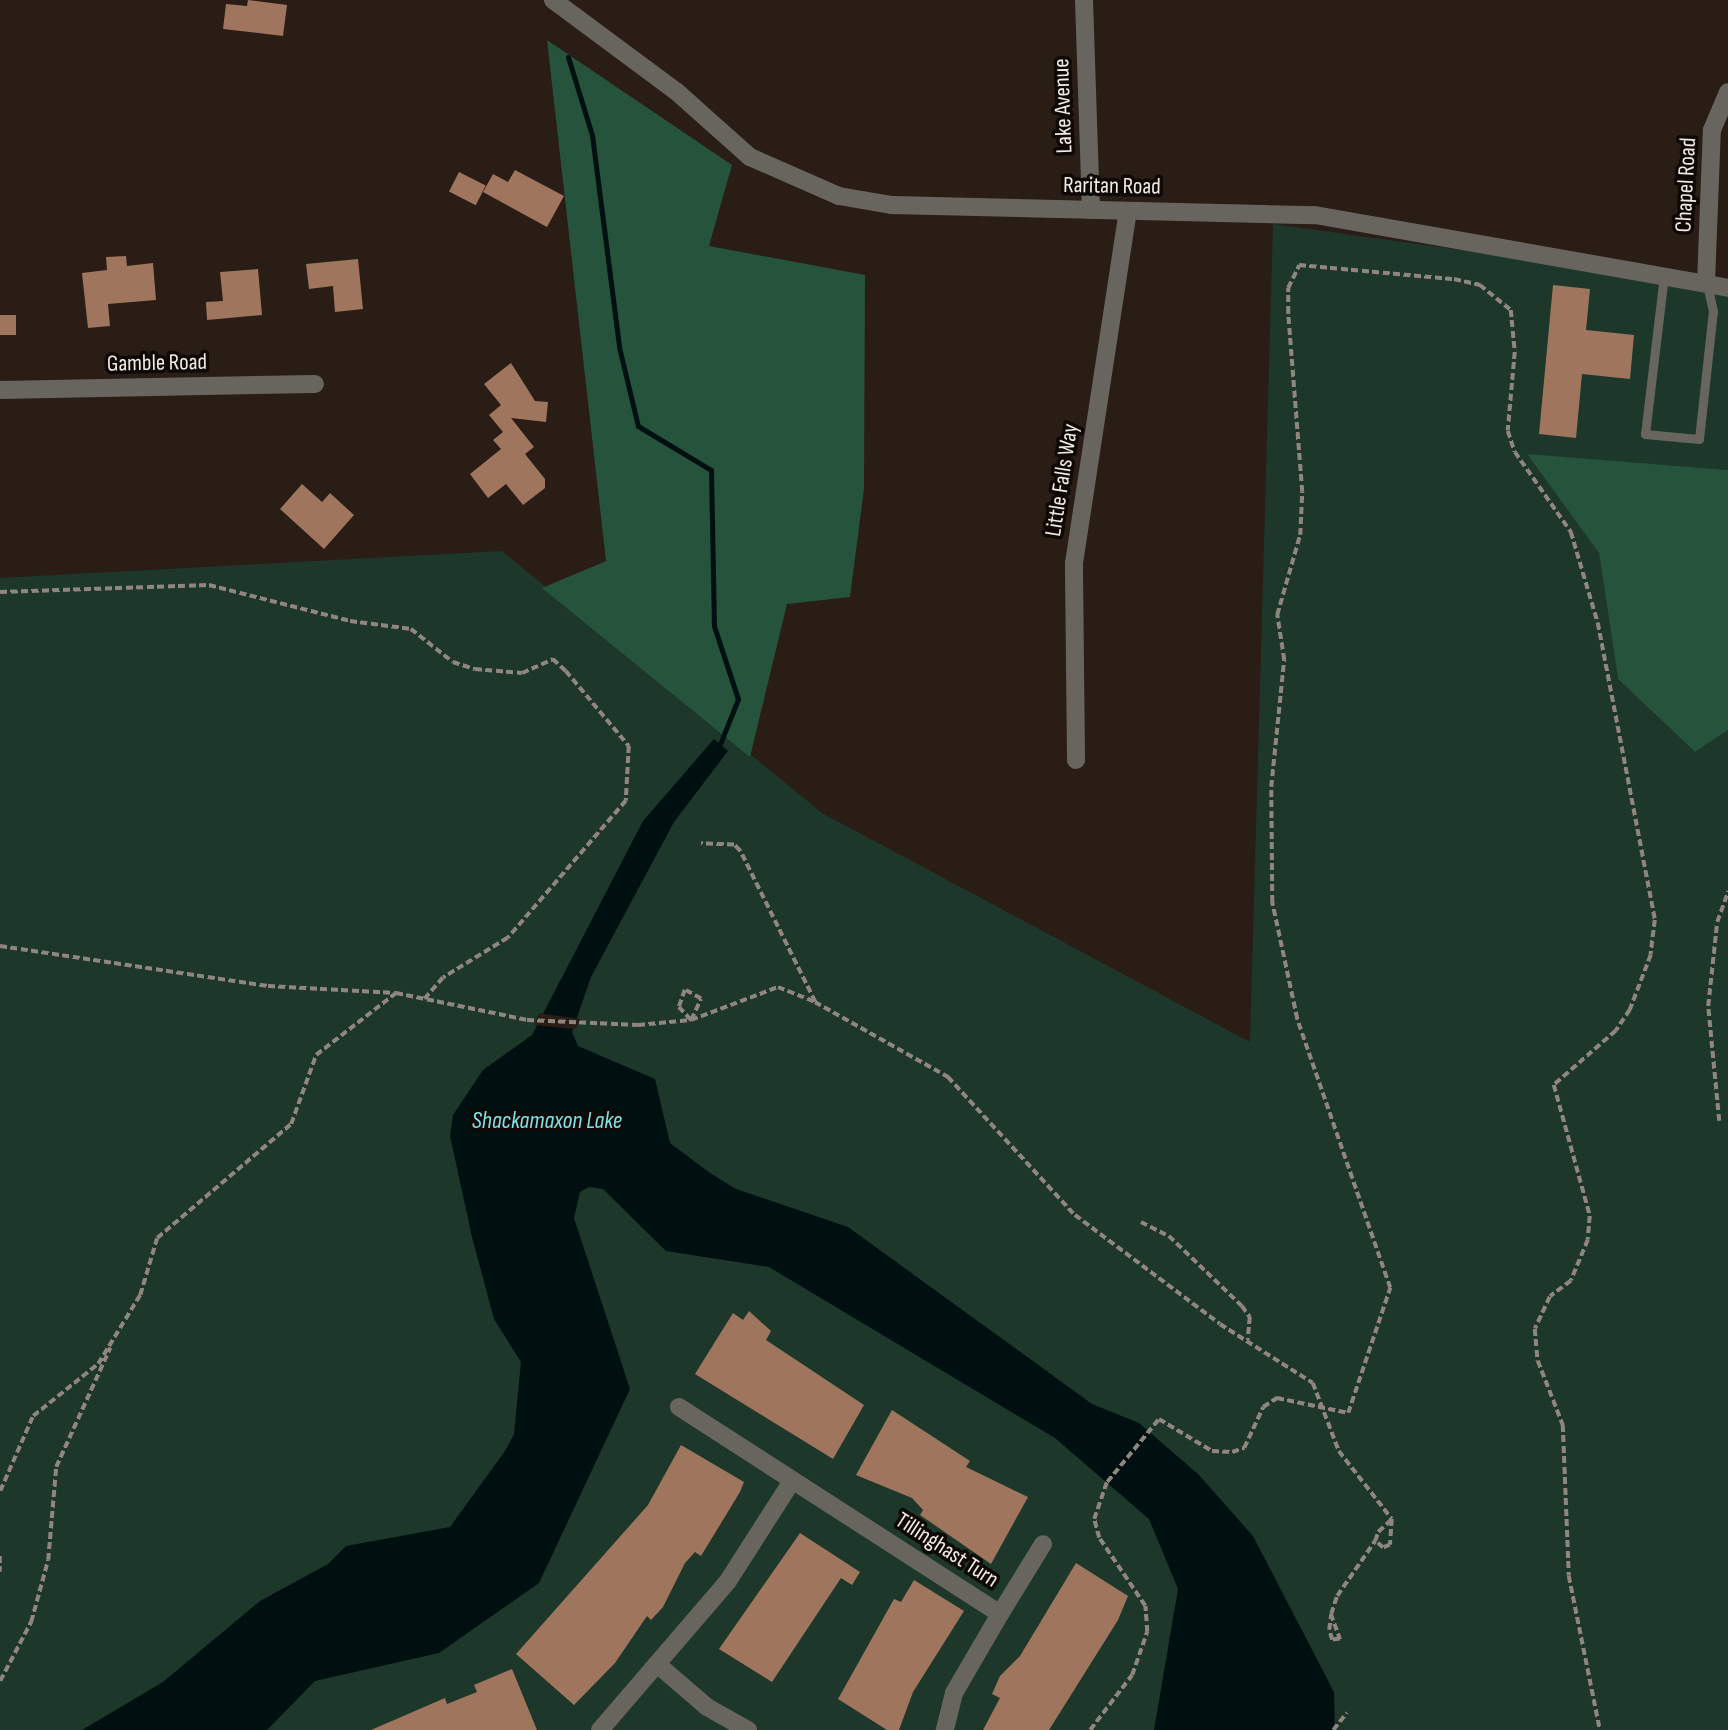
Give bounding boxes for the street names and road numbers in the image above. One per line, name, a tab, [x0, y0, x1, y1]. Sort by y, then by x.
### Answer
street label: Lake Avenue	[1048, 58, 1078, 154]
street label: Chapel Road	[1670, 137, 1702, 233]
street label: Raritan Road	[1063, 171, 1161, 201]
street label: Gamble Road	[107, 348, 207, 378]
street label: Little Falls Way	[1039, 422, 1085, 538]
street label: Tillinghast Turn	[890, 1506, 1004, 1594]

